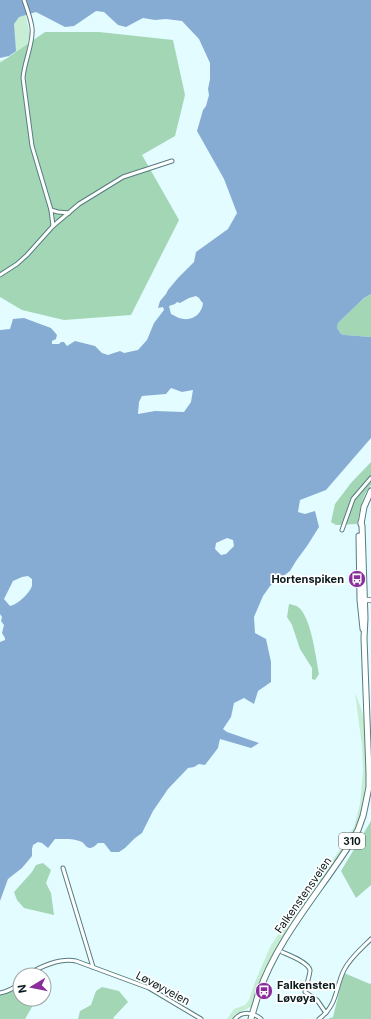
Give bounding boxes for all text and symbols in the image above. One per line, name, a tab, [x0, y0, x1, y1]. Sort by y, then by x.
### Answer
bus stop icon: Hortenspiken	[347, 569, 367, 589]
place label: Hortenspiken	[271, 572, 344, 586]
road number: 310	[339, 833, 365, 849]
street label: Falkenstensveien	[272, 854, 334, 936]
north arrow	[12, 967, 52, 1007]
street label: Løvøyveien	[134, 968, 192, 1008]
place label: Falkensten Løvøya	[277, 978, 336, 1005]
bus stop icon: Falkensten Løvøya	[254, 981, 274, 1001]
text: N	[15, 983, 30, 994]

